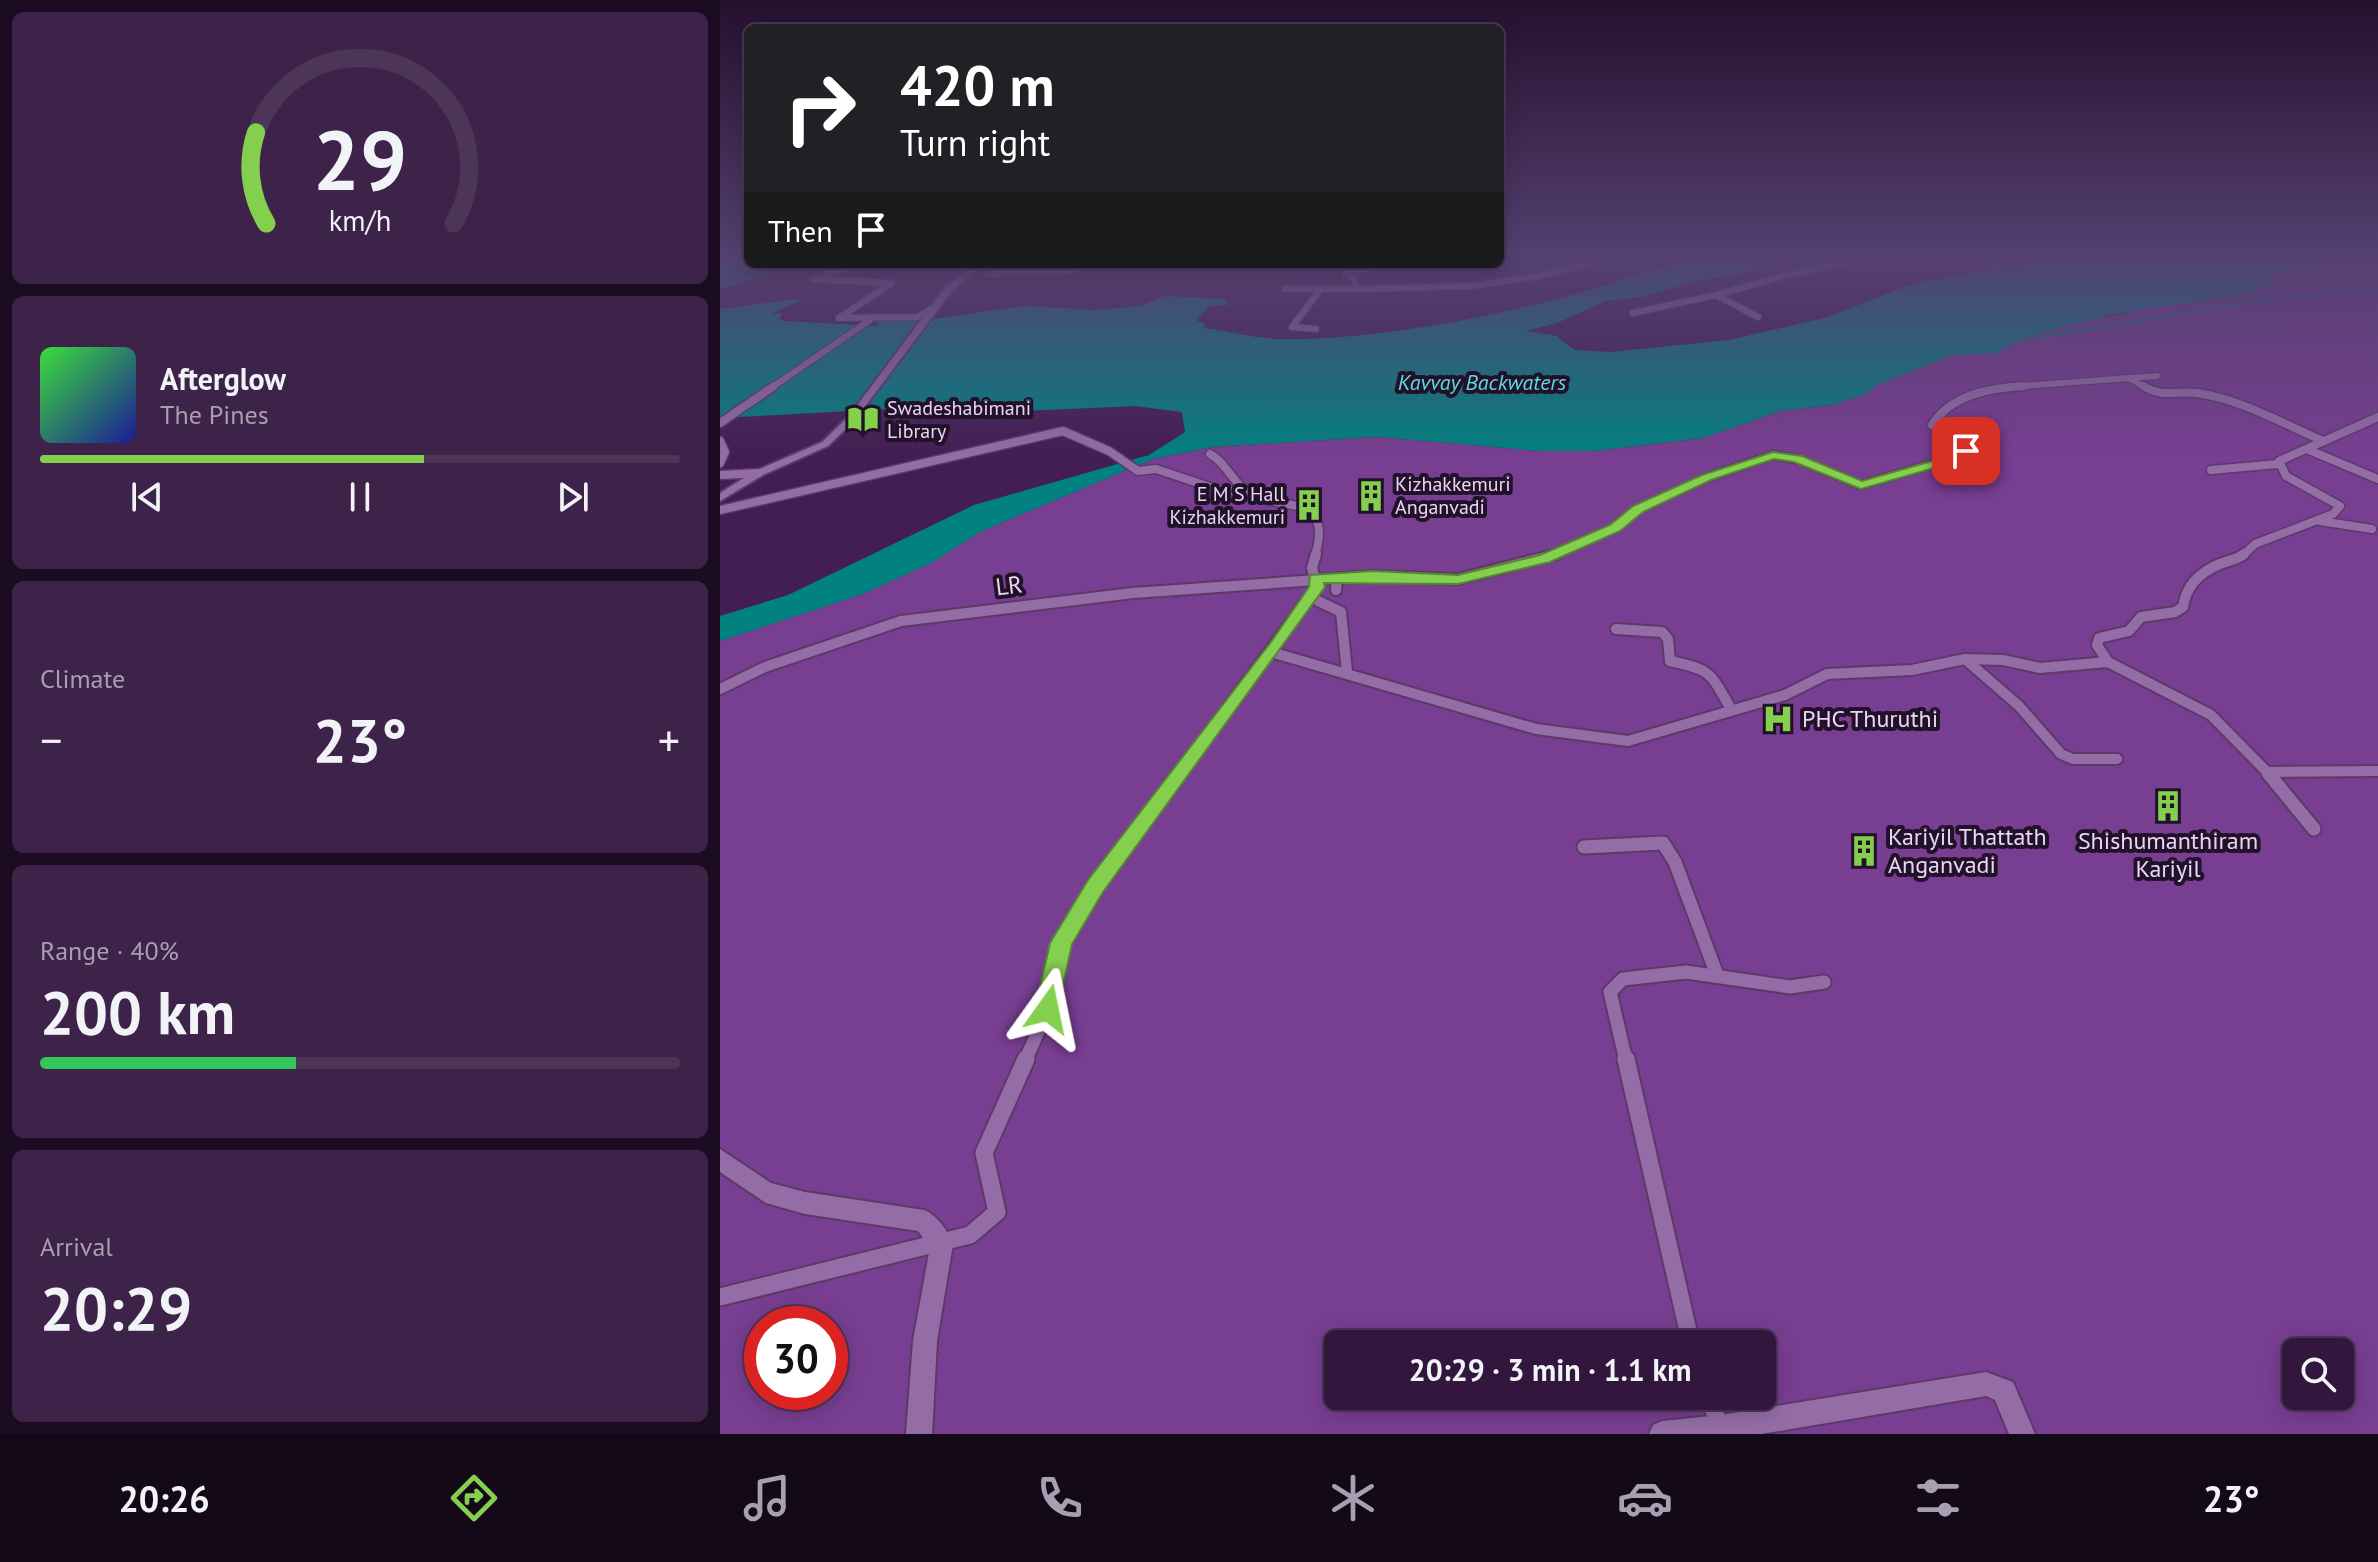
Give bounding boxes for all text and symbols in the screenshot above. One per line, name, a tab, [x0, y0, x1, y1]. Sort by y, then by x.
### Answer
text: 420 m	[900, 49, 1055, 121]
icon: right	[768, 56, 872, 160]
text: 29	[313, 105, 407, 213]
text: Turn right	[900, 119, 1050, 166]
text: km/h	[329, 202, 391, 239]
icon: arrive	[849, 208, 893, 252]
text: Then	[768, 211, 833, 250]
text: Afterglow	[160, 359, 286, 398]
water label: Kavvay Backwaters	[1398, 368, 1567, 396]
place label: Swadeshabimani Library	[887, 395, 1031, 444]
text: The Pines	[160, 398, 269, 431]
library icon: Swadeshabimani Library	[846, 402, 880, 436]
pin	[1932, 417, 2000, 485]
icon: arrive	[1944, 429, 1988, 473]
place label: Kizhakkemuri Anganvadi	[1395, 471, 1511, 520]
icon: previous	[125, 475, 169, 519]
icon: pause	[338, 475, 382, 519]
icon: next	[551, 475, 595, 519]
building icon: Kizhakkemuri Anganvadi	[1354, 479, 1388, 513]
place label: E M S Hall Kizhakkemuri	[1169, 481, 1285, 530]
building icon: E M S Hall Kizhakkemuri	[1292, 488, 1326, 522]
street label: LR	[994, 568, 1024, 603]
text: Climate	[40, 662, 125, 695]
text: 23°	[313, 701, 407, 779]
hospital icon: PHC Thuruthi	[1761, 702, 1795, 736]
place label: PHC Thuruthi	[1802, 703, 1938, 734]
text: −	[40, 711, 62, 768]
text: +	[658, 711, 680, 768]
building icon: Shishumanthiram Kariyil	[2151, 789, 2185, 823]
place label: Kariyil Thattath Anganvadi	[1888, 821, 2047, 880]
place label: Shishumanthiram Kariyil	[2078, 825, 2258, 884]
building icon: Kariyil Thattath Anganvadi	[1847, 834, 1881, 868]
text: Range · 40%	[40, 934, 179, 967]
position arrow	[1006, 967, 1090, 1051]
text: 200 km	[40, 973, 235, 1051]
text: Arrival	[40, 1230, 113, 1263]
text: 20:29	[40, 1269, 192, 1347]
speed limit sign: 30	[744, 1306, 848, 1410]
map controls	[2282, 1338, 2354, 1410]
button: search	[2282, 1338, 2354, 1410]
text: 20:29 · 3 min · 1.1 km	[1409, 1350, 1691, 1389]
icon: directions	[446, 1470, 502, 1526]
icon: music	[739, 1470, 795, 1526]
icon: phone	[1032, 1470, 1088, 1526]
icon: climate	[1325, 1470, 1381, 1526]
icon: car	[1617, 1470, 1673, 1526]
icon: filters	[1910, 1470, 1966, 1526]
text: 20:26	[118, 1475, 210, 1522]
text: 23°	[2203, 1475, 2260, 1522]

